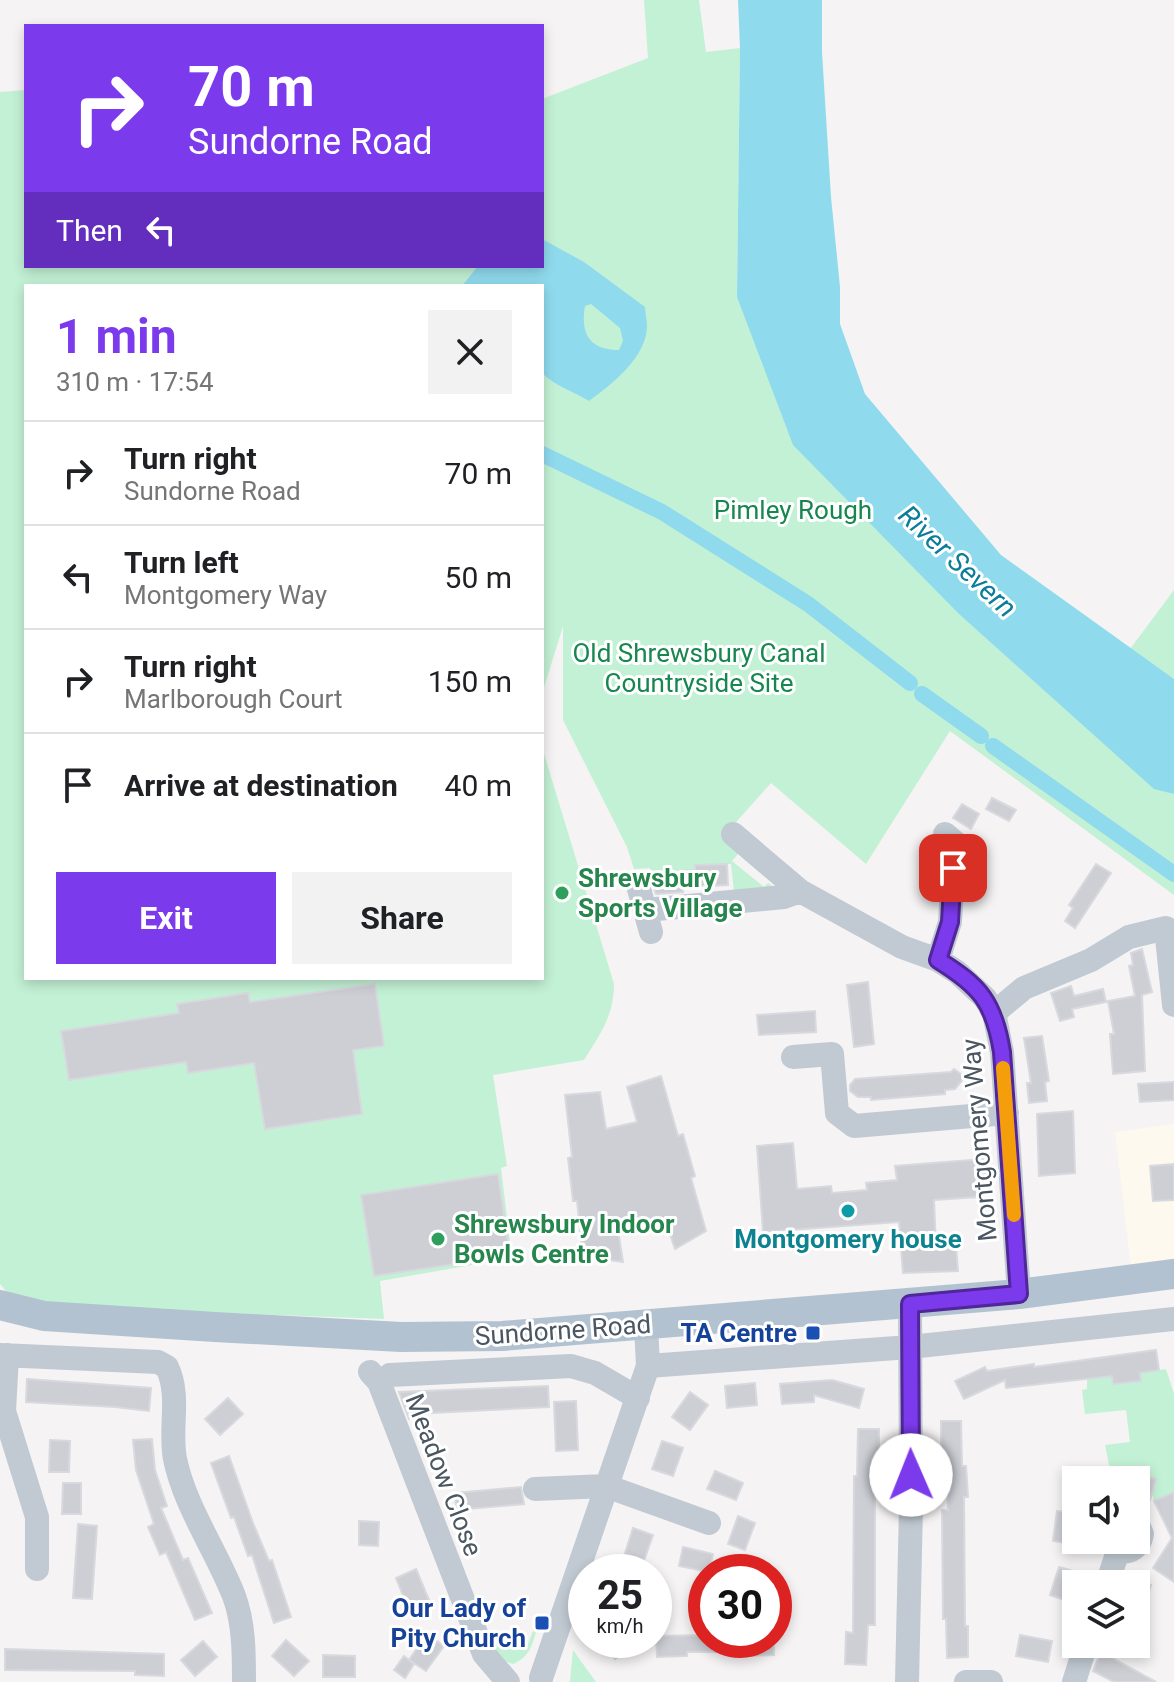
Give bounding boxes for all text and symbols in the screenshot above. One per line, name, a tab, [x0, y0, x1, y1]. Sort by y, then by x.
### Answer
text: 70 m	[188, 54, 315, 120]
icon: right	[56, 56, 160, 160]
text: Sundorne Road	[188, 121, 433, 163]
icon: left	[139, 208, 183, 252]
text: Then	[56, 213, 123, 248]
text: 1 min	[56, 308, 177, 365]
button: close	[428, 310, 512, 394]
text: 310 m · 17:54	[56, 367, 214, 397]
text: Turn right	[124, 441, 257, 476]
icon: right	[56, 451, 100, 495]
text: 70 m	[445, 456, 512, 491]
text: Sundorne Road	[124, 476, 301, 506]
park label: Pimley Rough	[714, 495, 872, 525]
water label: River Severn	[892, 499, 1023, 624]
text: Turn left	[124, 545, 239, 580]
icon: left	[56, 555, 100, 599]
text: 50 m	[445, 560, 512, 595]
text: Montgomery Way	[124, 580, 327, 610]
park label: Old Shrewsbury Canal Countryside Site	[572, 638, 826, 698]
text: Turn right	[124, 649, 257, 684]
icon: right	[56, 659, 100, 703]
text: 150 m	[428, 664, 512, 699]
text: Marlborough Court	[124, 684, 343, 714]
icon: arrive	[56, 763, 100, 807]
text: Arrive at destination	[124, 768, 398, 803]
text: 40 m	[445, 768, 512, 803]
pin	[919, 834, 987, 902]
icon: arrive	[931, 846, 975, 890]
place label: Shrewsbury Sports Village	[578, 863, 743, 923]
button: Exit	[56, 872, 276, 964]
button: Share	[292, 872, 512, 964]
marker: Shrewsbury Sports Village	[553, 884, 571, 902]
street label: Montgomery Way	[955, 1038, 1003, 1242]
marker: Montgomery house	[839, 1202, 857, 1220]
place label: Shrewsbury Indoor Bowls Centre	[454, 1209, 675, 1269]
place label: Montgomery house	[734, 1224, 962, 1254]
marker: Shrewsbury Indoor Bowls Centre	[429, 1230, 447, 1248]
street label: Sundorne Road	[474, 1309, 652, 1351]
place label: TA Centre	[681, 1318, 797, 1348]
marker: TA Centre	[804, 1324, 822, 1342]
street label: Meadow Close	[399, 1390, 489, 1560]
position arrow	[869, 1433, 953, 1517]
map controls	[1062, 1466, 1150, 1658]
button: sound	[1062, 1466, 1150, 1554]
speed limit sign: 30	[688, 1554, 792, 1658]
button: layers	[1062, 1570, 1150, 1658]
text: 25	[597, 1572, 643, 1619]
place label: Our Lady of Pity Church	[390, 1593, 527, 1653]
marker: Our Lady of Pity Church	[533, 1614, 551, 1632]
text: km/h	[597, 1614, 643, 1638]

